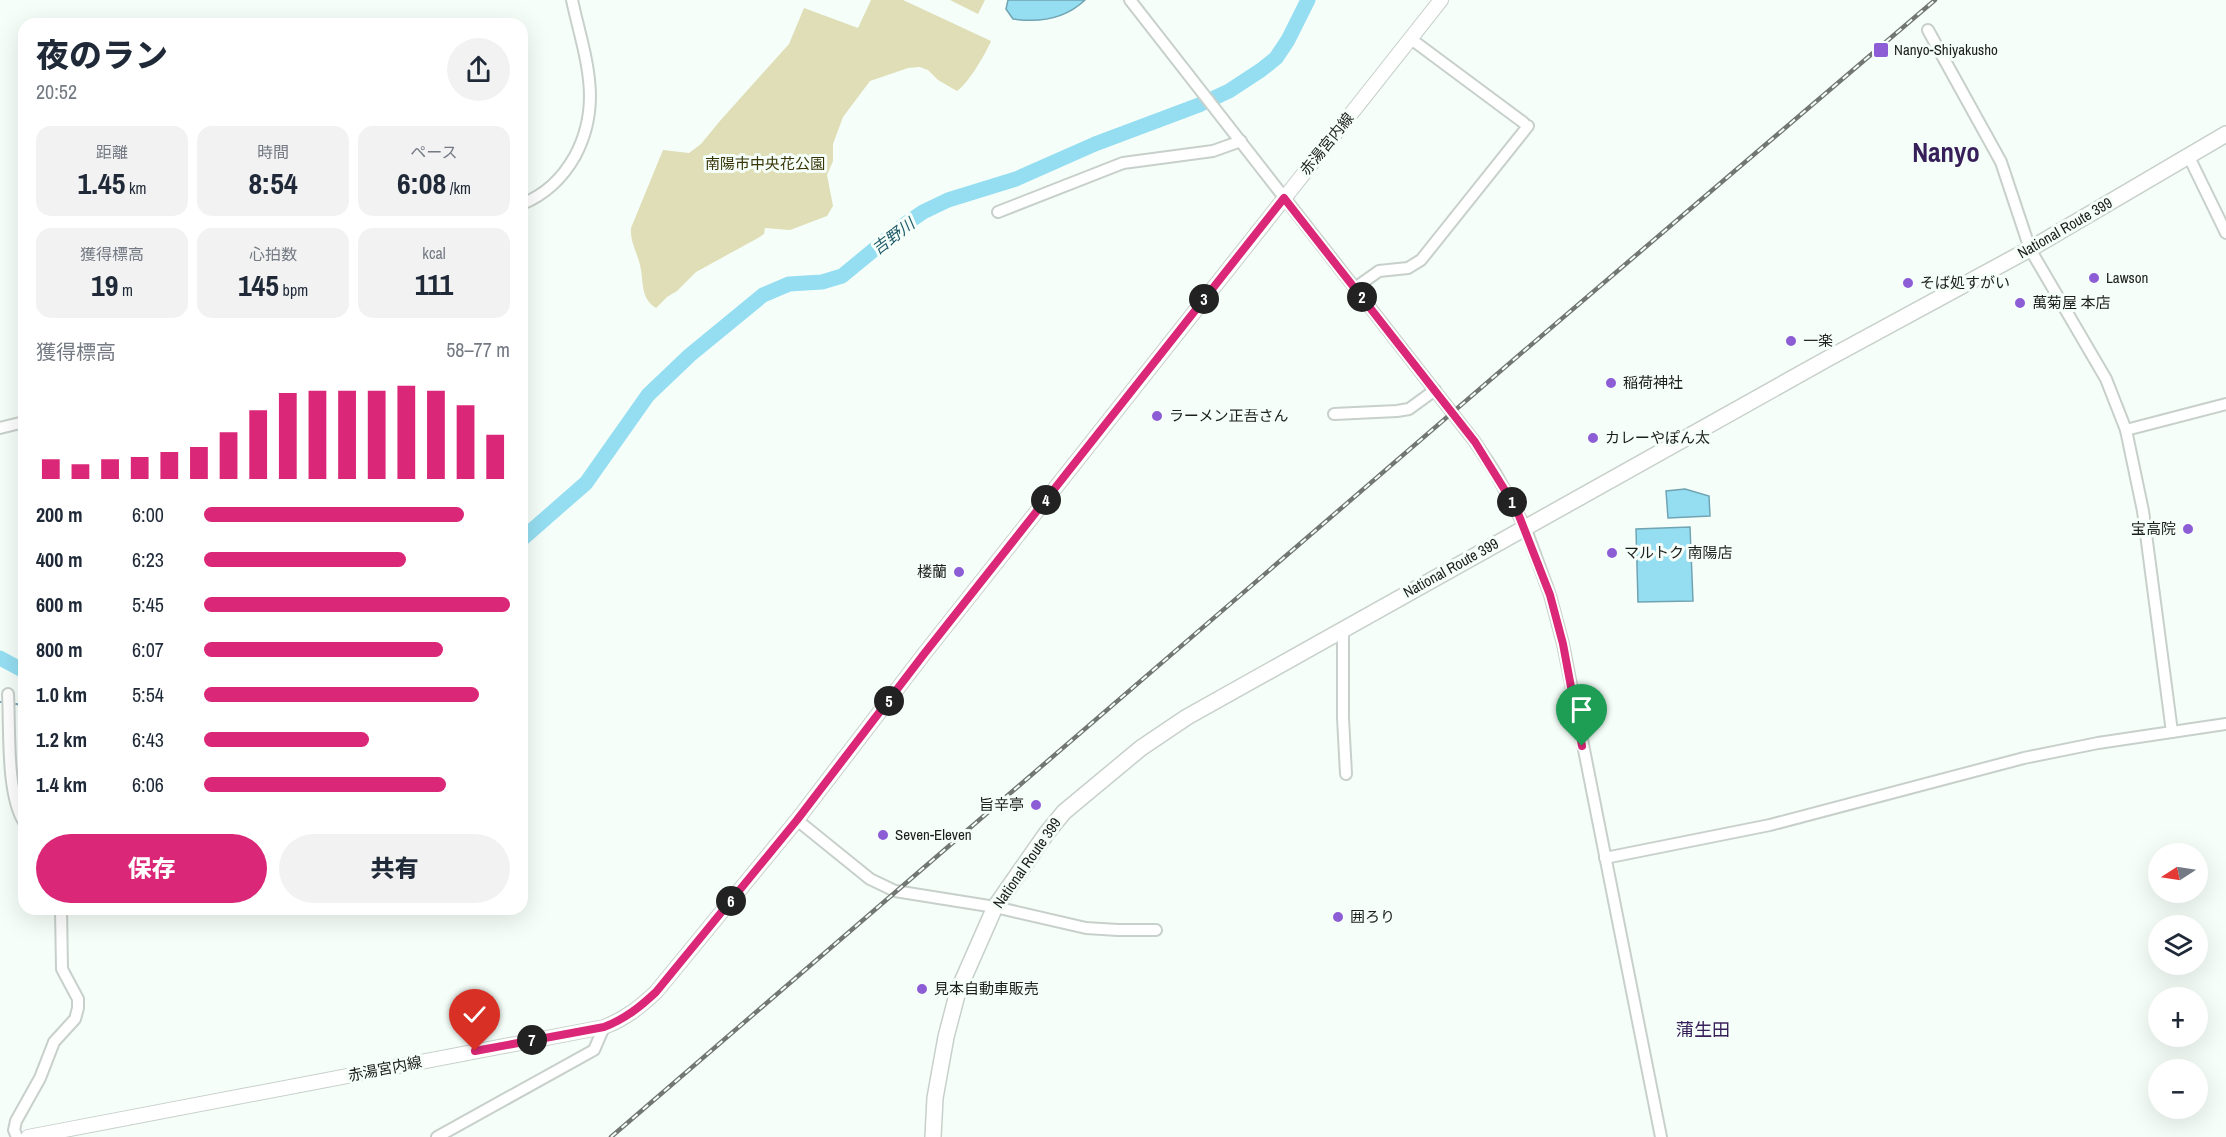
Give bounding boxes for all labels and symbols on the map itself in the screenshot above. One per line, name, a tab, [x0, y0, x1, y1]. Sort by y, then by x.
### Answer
place label: Nanyo-Shiyakusho	[1894, 39, 1998, 60]
marker: Nanyo-Shiyakusho	[1872, 41, 1890, 59]
street label: 赤湯宮内線	[1295, 108, 1358, 179]
district label: Nanyo	[1912, 134, 1980, 170]
park label: 南陽市中央花公園	[705, 153, 825, 174]
street label: National Route 399	[2014, 192, 2116, 263]
water label: 吉野川	[867, 212, 920, 259]
place label: Lawson	[2106, 267, 2148, 288]
marker: Lawson	[2087, 271, 2101, 285]
place label: そば処すがい	[1920, 272, 2010, 293]
marker: そば処すがい	[1901, 276, 1915, 290]
pin: 2	[1347, 282, 1377, 312]
pin: 3	[1189, 284, 1219, 314]
place label: 萬菊屋 本店	[2032, 292, 2110, 313]
marker: 萬菊屋 本店	[2013, 296, 2027, 310]
place label: 一楽	[1803, 330, 1833, 351]
marker: 一楽	[1784, 334, 1798, 348]
place label: 稲荷神社	[1623, 372, 1683, 393]
marker: 稲荷神社	[1604, 376, 1618, 390]
place label: ラーメン正吾さん	[1169, 405, 1288, 426]
marker: ラーメン正吾さん	[1150, 409, 1164, 423]
place label: カレーやぽん太	[1605, 427, 1710, 448]
marker: カレーやぽん太	[1586, 431, 1600, 445]
pin: 4	[1031, 485, 1061, 515]
pin: 1	[1497, 487, 1527, 517]
place label: 宝高院	[2131, 518, 2176, 539]
marker: 宝高院	[2181, 522, 2195, 536]
street label: National Route 399	[1399, 533, 1502, 602]
place label: マルトク 南陽店	[1624, 542, 1732, 563]
marker: マルトク 南陽店	[1605, 546, 1619, 560]
place label: 楼蘭	[917, 561, 947, 582]
marker: 楼蘭	[952, 565, 966, 579]
pin	[1556, 684, 1607, 746]
pin: 5	[874, 686, 904, 716]
place label: 旨辛亭	[979, 794, 1024, 815]
marker: 旨辛亭	[1029, 798, 1043, 812]
street label: National Route 399	[988, 813, 1066, 912]
place label: Seven-Eleven	[895, 824, 972, 845]
marker: Seven-Eleven	[876, 828, 890, 842]
north arrow	[2148, 843, 2208, 903]
pin: 6	[716, 886, 746, 916]
place label: 囲ろり	[1350, 906, 1395, 927]
marker: 囲ろり	[1331, 910, 1345, 924]
place label: 見本自動車販売	[934, 978, 1039, 999]
marker: 見本自動車販売	[915, 982, 929, 996]
pin	[449, 989, 500, 1051]
district label: 蒲生田	[1676, 1017, 1730, 1042]
pin: 7	[517, 1025, 547, 1055]
street label: 赤湯宮内線	[346, 1051, 424, 1086]

